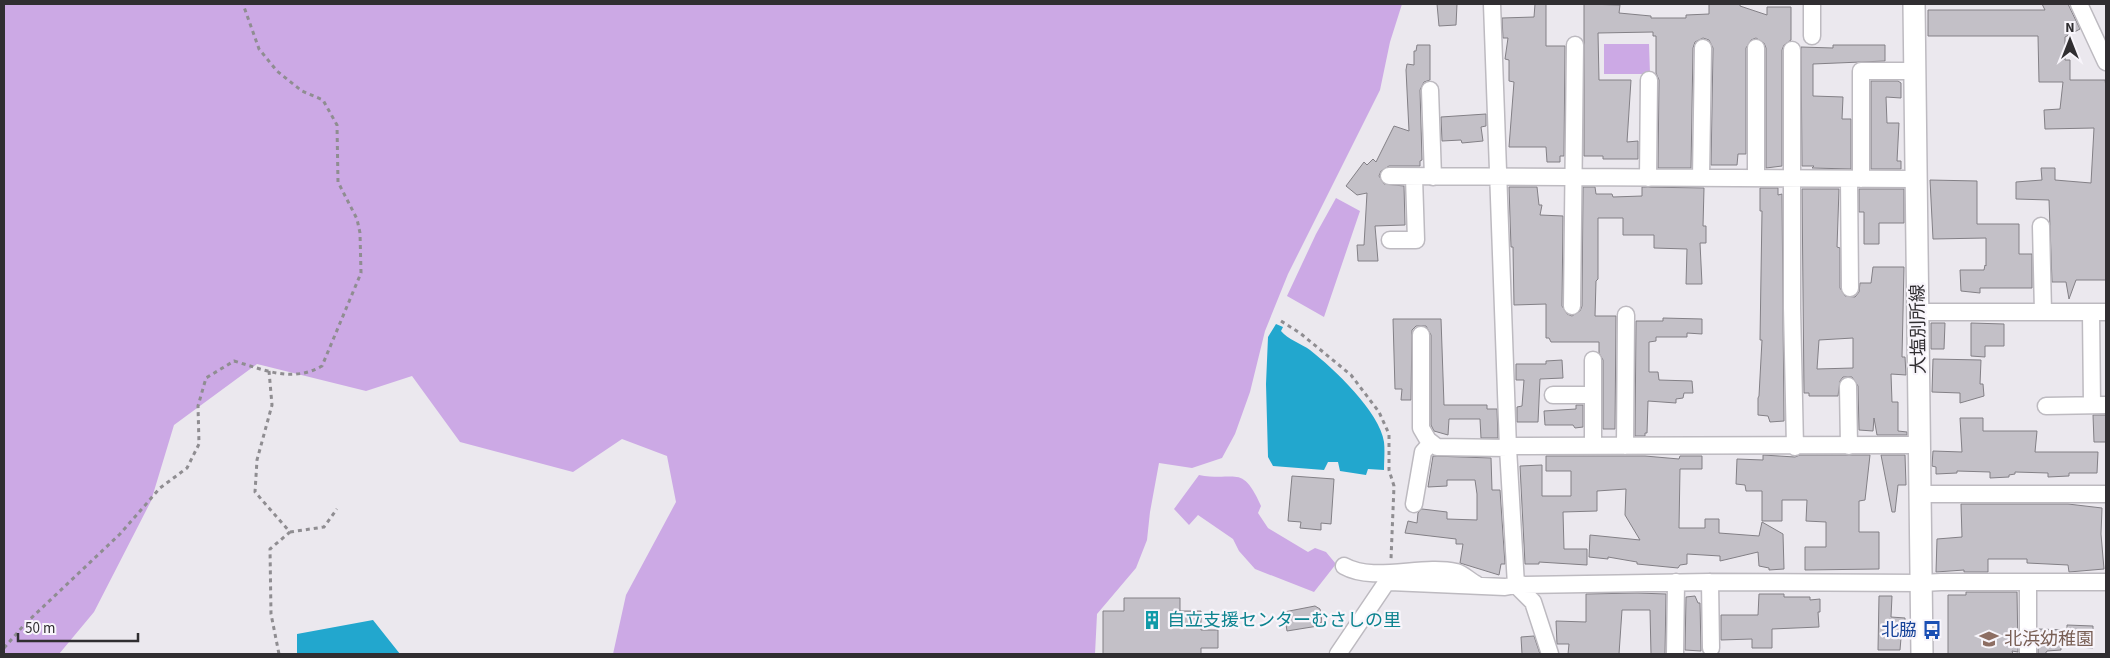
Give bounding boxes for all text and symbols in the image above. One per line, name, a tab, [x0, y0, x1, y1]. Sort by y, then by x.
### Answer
north arrow	[2045, 15, 2095, 65]
text: N	[2065, 18, 2075, 38]
street label: 大塩別所線	[1905, 284, 1932, 374]
place label: 自立支援センターむさしの里	[1167, 608, 1401, 633]
building icon: 自立支援センターむさしの里	[1141, 609, 1163, 631]
scale bar	[18, 610, 138, 642]
text: 50 m	[25, 618, 55, 639]
place label: 北脇	[1881, 618, 1917, 643]
bus stop icon: 北脇	[1921, 619, 1943, 641]
place label: 北浜幼稚園	[2004, 627, 2094, 652]
school or university icon: 北浜幼稚園	[1978, 628, 2000, 650]

